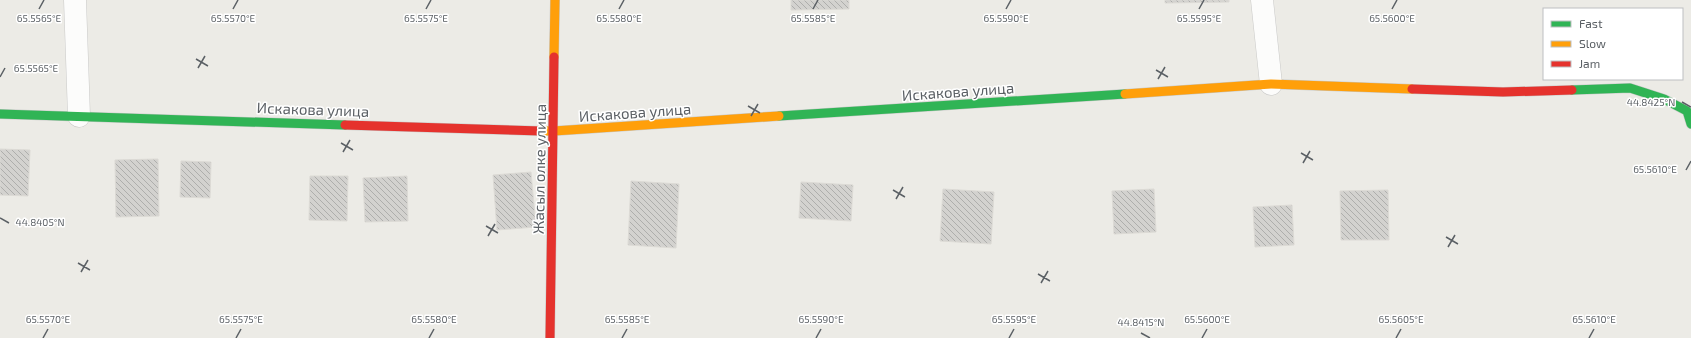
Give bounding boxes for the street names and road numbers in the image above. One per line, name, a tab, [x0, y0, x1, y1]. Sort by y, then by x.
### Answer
street label: Искакова улица	[901, 78, 1015, 105]
street label: Искакова улица	[256, 98, 370, 121]
street label: Искакова улица	[578, 99, 692, 126]
street label: Жасыл олке улица	[529, 104, 550, 234]

